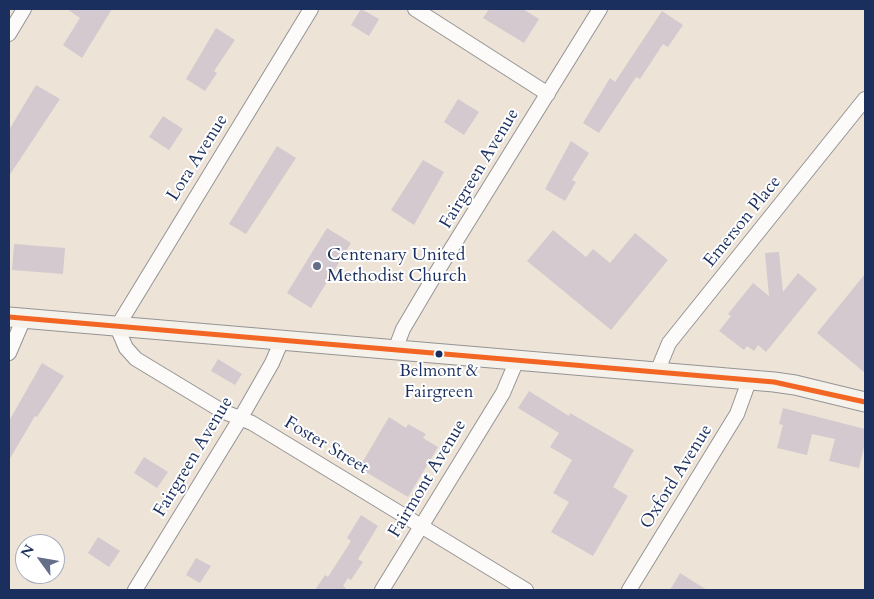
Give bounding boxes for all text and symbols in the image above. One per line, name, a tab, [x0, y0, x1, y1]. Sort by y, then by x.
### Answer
street label: Fairgreen Avenue	[436, 105, 524, 233]
street label: Lora Avenue	[163, 111, 233, 205]
street label: Emerson Place	[700, 172, 786, 272]
place label: Centenary United Methodist Church	[327, 245, 467, 288]
marker: Centenary United Methodist Church	[311, 260, 323, 272]
marker: Belmont & Fairgreen	[434, 349, 444, 359]
place label: Belmont & Fairgreen	[399, 362, 479, 402]
street label: Fairgreen Avenue	[150, 393, 238, 521]
street label: Foster Street	[280, 412, 372, 480]
street label: Fairmont Avenue	[384, 416, 472, 542]
street label: Oxford Avenue	[636, 421, 718, 533]
north arrow	[15, 534, 65, 584]
text: N	[16, 541, 39, 562]

